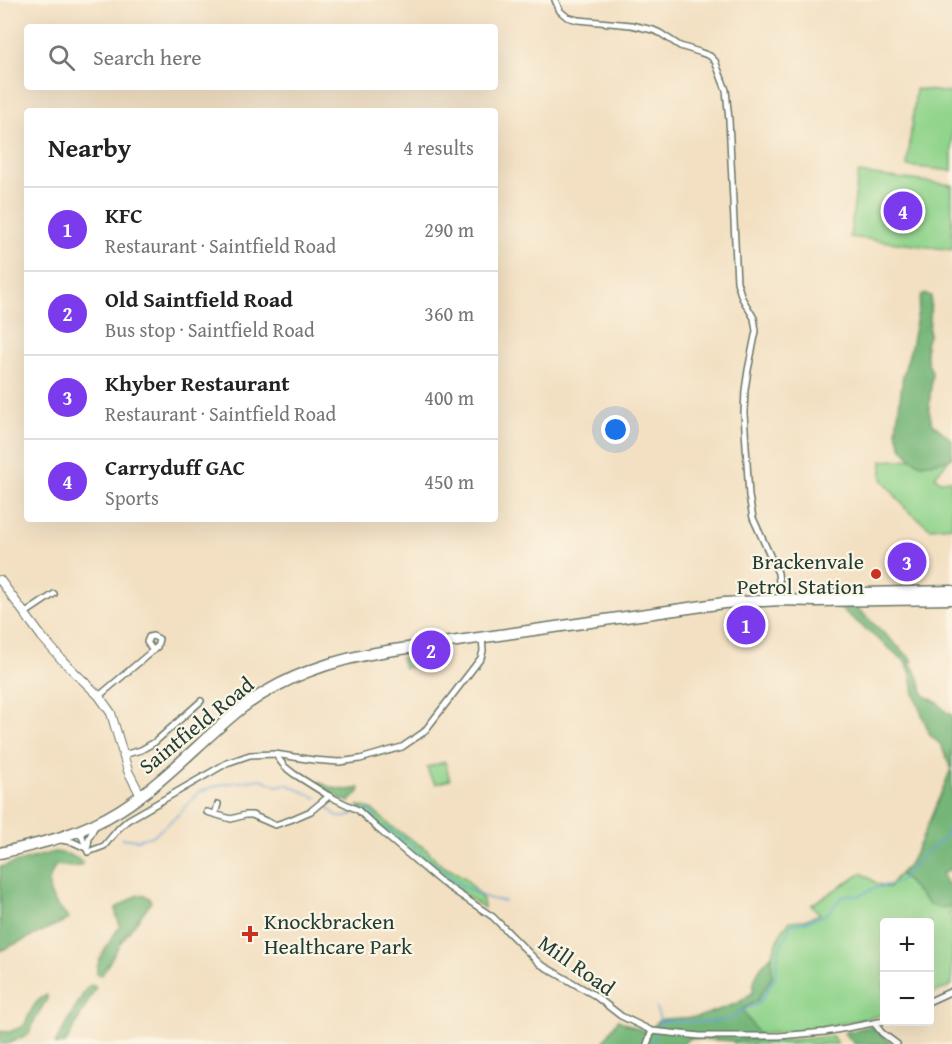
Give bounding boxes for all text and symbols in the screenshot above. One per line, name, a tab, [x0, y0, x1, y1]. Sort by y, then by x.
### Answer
search box	[24, 24, 498, 90]
icon: search	[45, 41, 78, 74]
text: Search here	[93, 41, 202, 73]
text: Nearby	[48, 128, 131, 167]
text: 4 results	[403, 133, 474, 162]
pin: 4	[884, 188, 922, 234]
text: KFC	[105, 199, 143, 231]
text: 1	[62, 215, 73, 244]
text: 290 m	[424, 215, 474, 244]
text: Restaurant · Saintfield Road	[105, 231, 336, 260]
text: Old Saintfield Road	[105, 283, 293, 315]
text: 2	[62, 299, 73, 328]
text: 360 m	[424, 299, 474, 328]
text: Bus stop · Saintfield Road	[105, 315, 315, 344]
text: Khyber Restaurant	[105, 367, 290, 399]
text: 3	[62, 383, 73, 412]
text: 400 m	[424, 383, 474, 412]
text: Restaurant · Saintfield Road	[105, 399, 336, 428]
your location	[601, 415, 630, 444]
text: Carryduff GAC	[105, 451, 245, 483]
text: 4	[62, 467, 73, 496]
text: 450 m	[424, 467, 474, 496]
text: Sports	[105, 483, 159, 512]
pin: 3	[888, 540, 926, 584]
place label: Brackenvale Petrol Station	[737, 545, 865, 602]
marker: Brackenvale Petrol Station	[869, 567, 883, 581]
pin: 1	[726, 602, 766, 648]
pin: 2	[412, 628, 450, 672]
street label: Saintfield Road	[132, 668, 261, 781]
place label: Knockbracken Healthcare Park	[264, 905, 413, 962]
map controls	[880, 918, 934, 1026]
button: +	[880, 918, 934, 972]
marker: Knockbracken Healthcare Park	[241, 925, 259, 943]
street label: Mill Road	[532, 927, 622, 1003]
button: −	[880, 972, 934, 1026]

